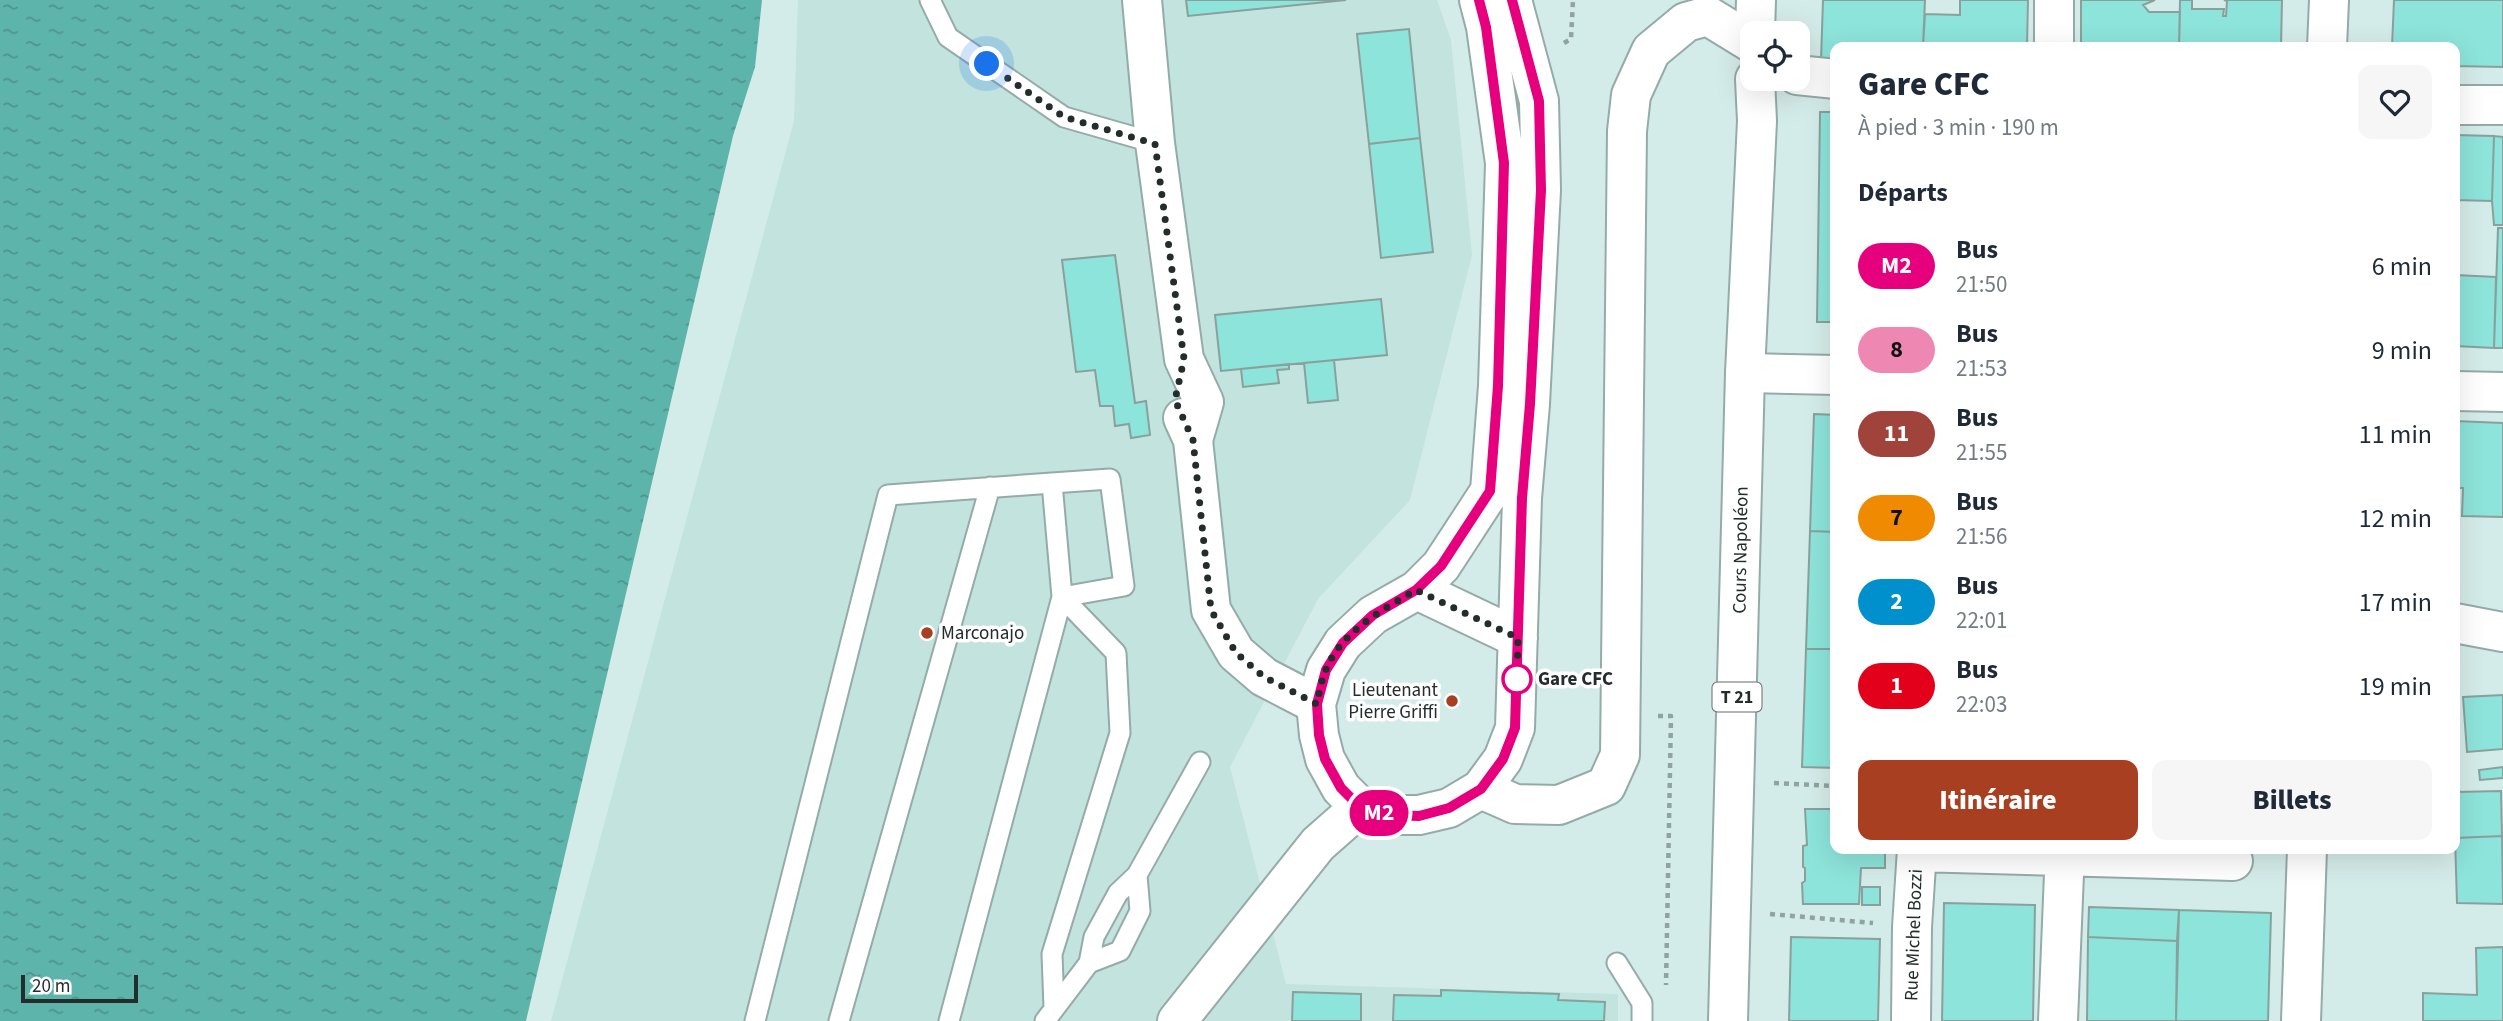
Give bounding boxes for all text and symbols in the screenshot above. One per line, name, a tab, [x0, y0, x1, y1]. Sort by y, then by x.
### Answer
map controls	[1740, 21, 1810, 91]
button: locate	[1740, 21, 1810, 91]
your location	[969, 46, 1004, 81]
text: Gare CFC	[1858, 61, 1989, 108]
button: heart	[2358, 65, 2432, 139]
text: À pied · 3 min · 190 m	[1858, 111, 2059, 144]
text: Départs	[1858, 174, 1948, 211]
text: Bus	[1956, 231, 1998, 268]
text: M2	[1881, 248, 1912, 283]
text: 6 min	[2372, 248, 2432, 285]
text: 21:50	[1956, 268, 2007, 301]
text: Bus	[1956, 315, 1998, 352]
text: 8	[1890, 332, 1903, 367]
text: 9 min	[2372, 332, 2432, 369]
text: 21:53	[1956, 352, 2007, 385]
text: Bus	[1956, 399, 1998, 436]
text: 11	[1884, 416, 1909, 451]
text: 11 min	[2359, 416, 2432, 453]
text: 21:55	[1956, 436, 2007, 469]
text: Bus	[1956, 483, 1998, 520]
street label: Cours Napoléon	[1726, 486, 1756, 614]
text: 7	[1890, 500, 1903, 535]
text: 12 min	[2359, 500, 2432, 537]
text: 21:56	[1956, 520, 2007, 553]
text: Bus	[1956, 567, 1998, 604]
text: 2	[1890, 584, 1903, 619]
text: 17 min	[2359, 584, 2432, 621]
text: 22:01	[1956, 604, 2007, 637]
place label: Marconajo	[941, 620, 1024, 647]
marker: Marconajo	[919, 625, 935, 641]
text: Bus	[1956, 651, 1998, 688]
marker: Gare CFC	[1502, 664, 1532, 694]
place label: Gare CFC	[1538, 666, 1613, 693]
text: 1	[1890, 668, 1903, 703]
text: 19 min	[2359, 668, 2432, 705]
place label: Lieutenant Pierre Griffi	[1348, 677, 1439, 726]
road number: T 21	[1712, 682, 1762, 712]
text: 22:03	[1956, 688, 2007, 721]
marker: Lieutenant Pierre Griffi	[1444, 693, 1460, 709]
button: Itinéraire	[1858, 760, 2138, 840]
button: Billets	[2152, 760, 2432, 840]
line badge: M2	[1348, 790, 1410, 836]
text: M2	[1364, 795, 1394, 830]
street label: Rue Michel Bozzi	[1898, 869, 1930, 1001]
scale bar	[21, 972, 138, 1004]
text: 20 m	[32, 973, 70, 1000]

